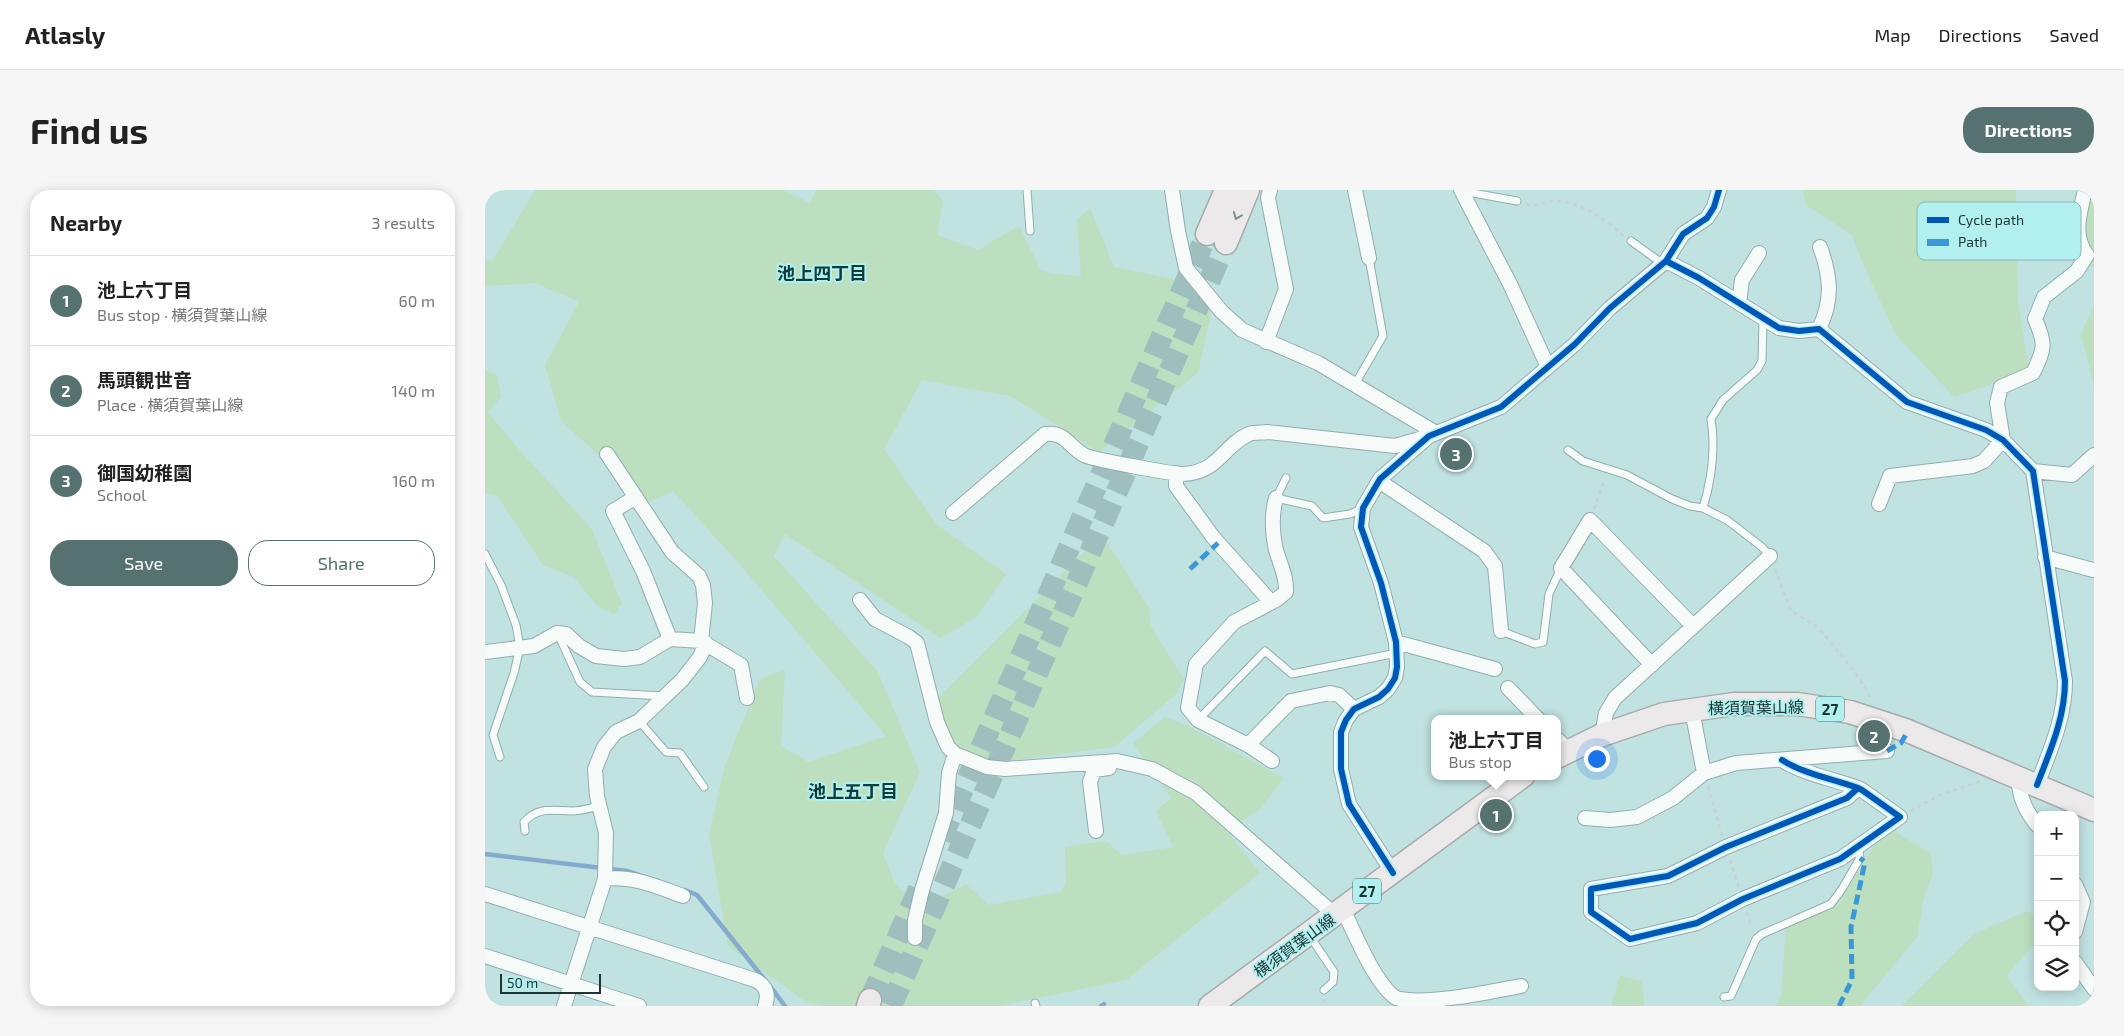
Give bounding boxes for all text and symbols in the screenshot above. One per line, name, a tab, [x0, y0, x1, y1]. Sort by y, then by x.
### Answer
text: Atlasly	[25, 20, 105, 49]
text: Map	[1874, 24, 1911, 46]
text: Directions	[1939, 24, 2022, 46]
text: Saved	[2050, 24, 2099, 46]
button: Directions	[1963, 107, 2094, 153]
text: Find us	[30, 109, 148, 151]
legend	[1917, 202, 2081, 260]
text: Nearby	[50, 210, 122, 235]
text: Cycle path	[1958, 211, 2024, 228]
one-way arrow	[1232, 212, 1242, 220]
text: 3 results	[372, 213, 435, 232]
text: Path	[1958, 233, 1987, 250]
district label: 池上四丁目	[777, 262, 867, 284]
text: 池上六丁目	[97, 278, 192, 301]
text: 1	[63, 291, 69, 310]
text: 60 m	[399, 291, 435, 310]
text: Bus stop · 横須賀葉山線	[97, 305, 267, 324]
text: 馬頭観世音	[97, 368, 192, 391]
text: 2	[61, 381, 71, 400]
text: 140 m	[392, 381, 435, 400]
text: Place · 横須賀葉山線	[97, 395, 243, 414]
pin: 3	[1440, 435, 1472, 473]
text: 御国幼稚園	[97, 461, 192, 484]
text: 3	[61, 471, 71, 490]
text: 160 m	[392, 471, 435, 490]
text: School	[97, 485, 146, 504]
button: Save	[50, 540, 238, 586]
button: Share	[248, 540, 435, 586]
road number: 27	[1816, 696, 1844, 722]
street label: 横須賀葉山線	[1708, 697, 1804, 717]
popup	[1431, 715, 1561, 780]
pin: 2	[1858, 717, 1890, 755]
text: 池上六丁目	[1448, 728, 1544, 751]
your location	[1584, 746, 1610, 772]
text: Bus stop	[1448, 752, 1512, 771]
district label: 池上五丁目	[808, 780, 898, 802]
pin: 1	[1480, 796, 1512, 834]
map controls	[2034, 811, 2079, 991]
button: +	[2034, 811, 2079, 856]
button: −	[2034, 856, 2079, 901]
road number: 27	[1353, 878, 1381, 904]
button: locate	[2034, 901, 2079, 946]
street label: 横須賀葉山線	[1250, 909, 1338, 981]
button: layers	[2034, 946, 2079, 991]
scale bar	[500, 971, 601, 994]
text: 50 m	[507, 974, 538, 991]

